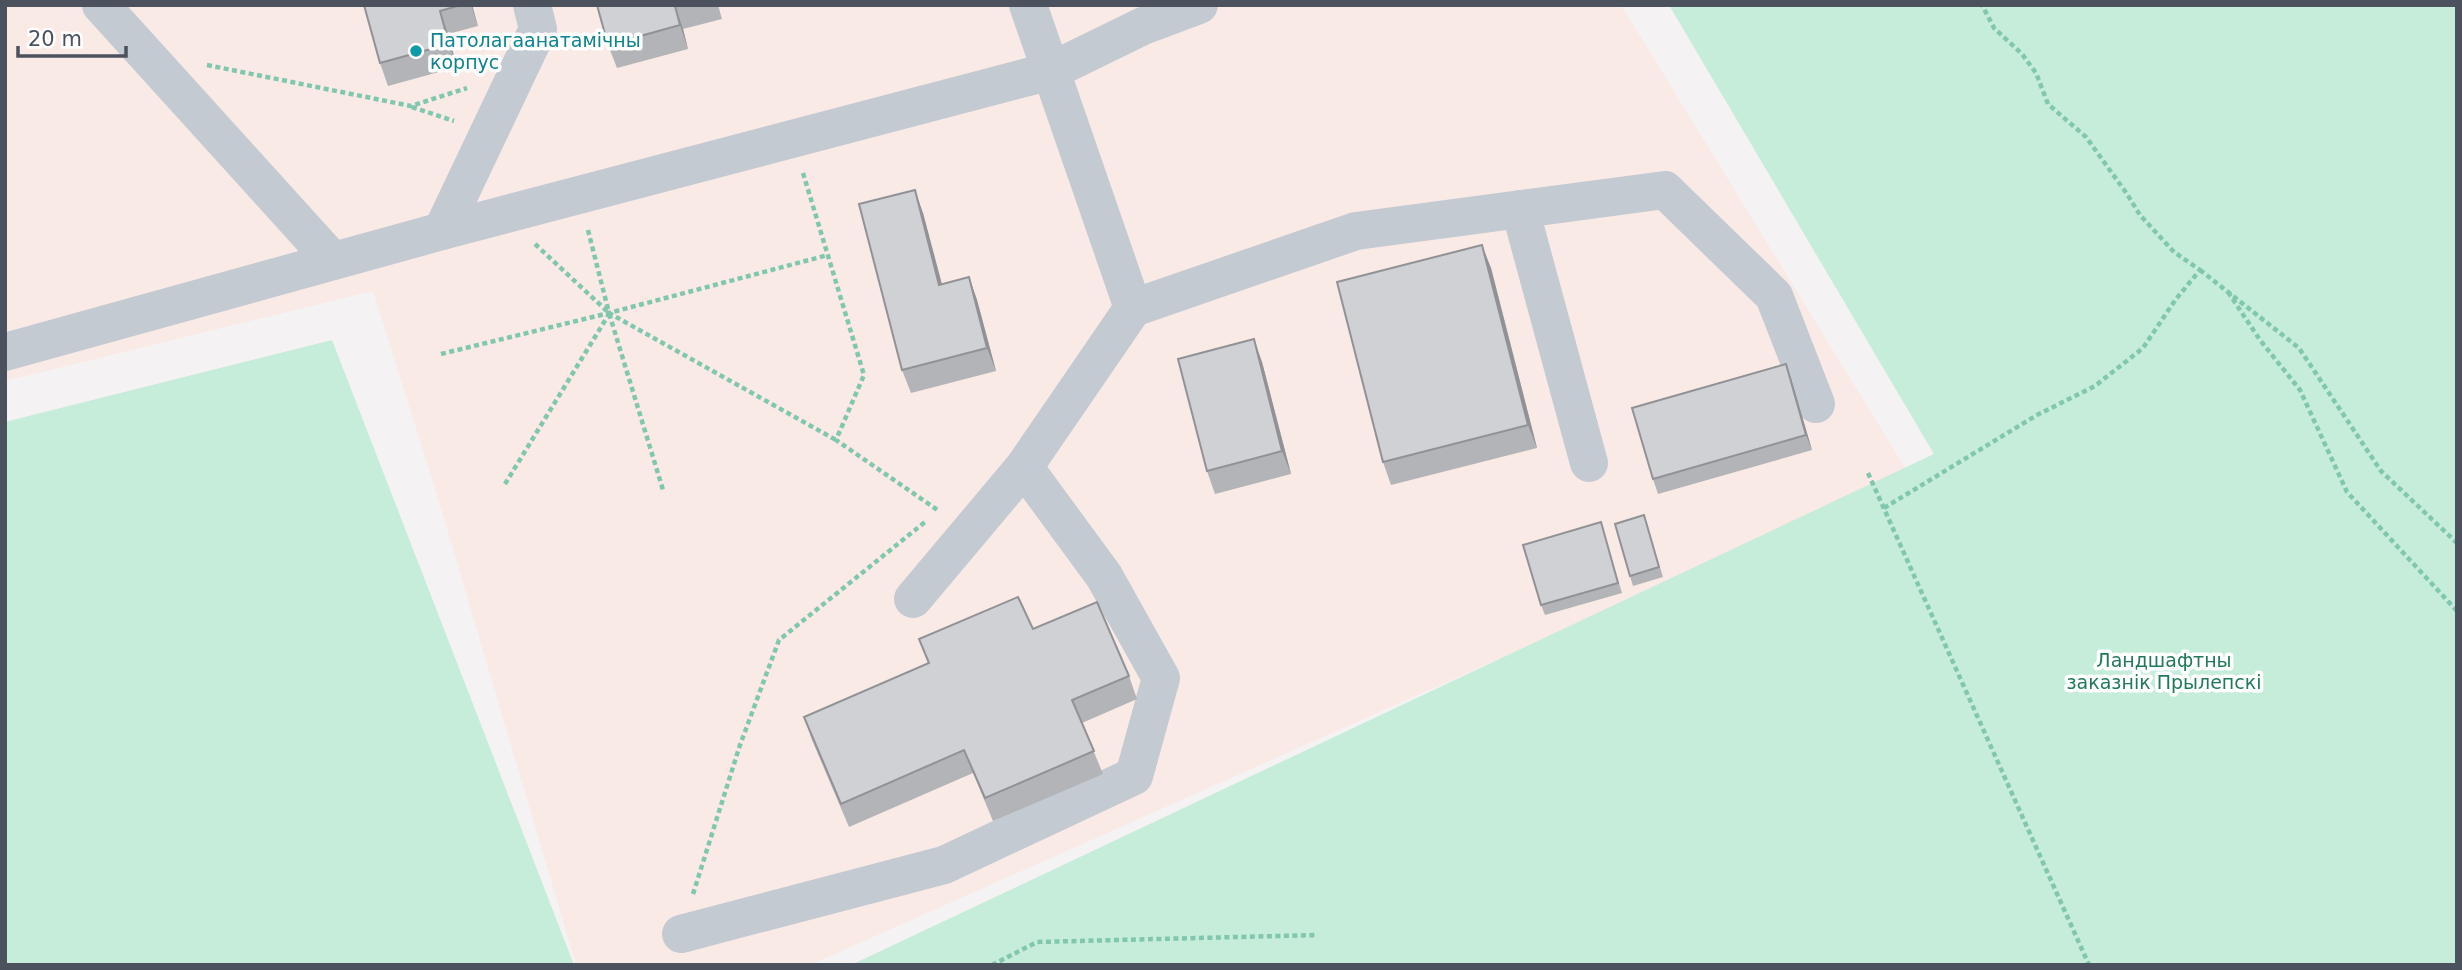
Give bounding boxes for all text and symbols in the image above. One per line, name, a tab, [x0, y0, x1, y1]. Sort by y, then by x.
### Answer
scale bar	[18, 14, 126, 58]
text: 20 m	[28, 27, 82, 51]
place label: Патолагаанатамічны корпус	[430, 29, 641, 73]
marker: Патолагаанатамічны корпус	[408, 43, 424, 59]
park label: Ландшафтны заказнік Прылепскі	[2067, 649, 2262, 693]

